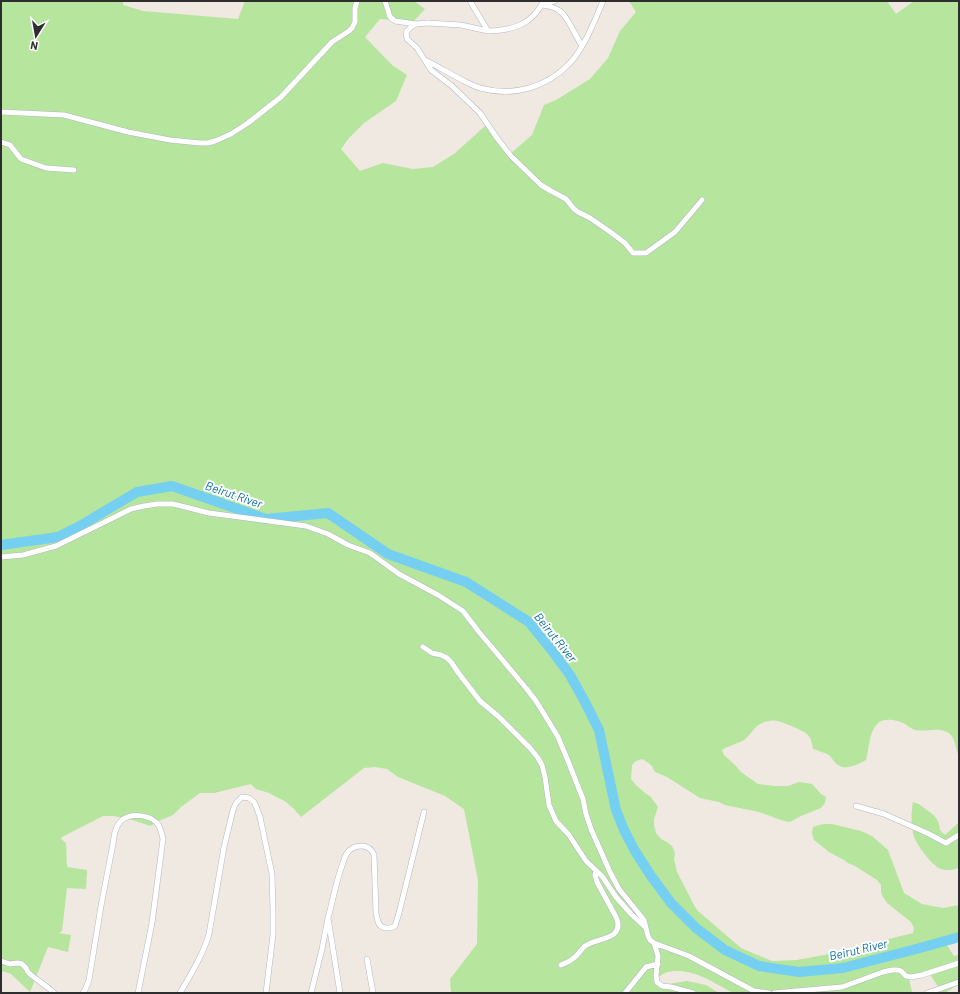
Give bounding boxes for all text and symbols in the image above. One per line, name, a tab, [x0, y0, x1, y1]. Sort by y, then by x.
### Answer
north arrow	[16, 16, 56, 56]
text: N	[29, 39, 39, 53]
water label: Beirut River	[204, 478, 265, 511]
water label: Beirut River	[532, 610, 581, 665]
water label: Beirut River	[827, 935, 889, 963]

